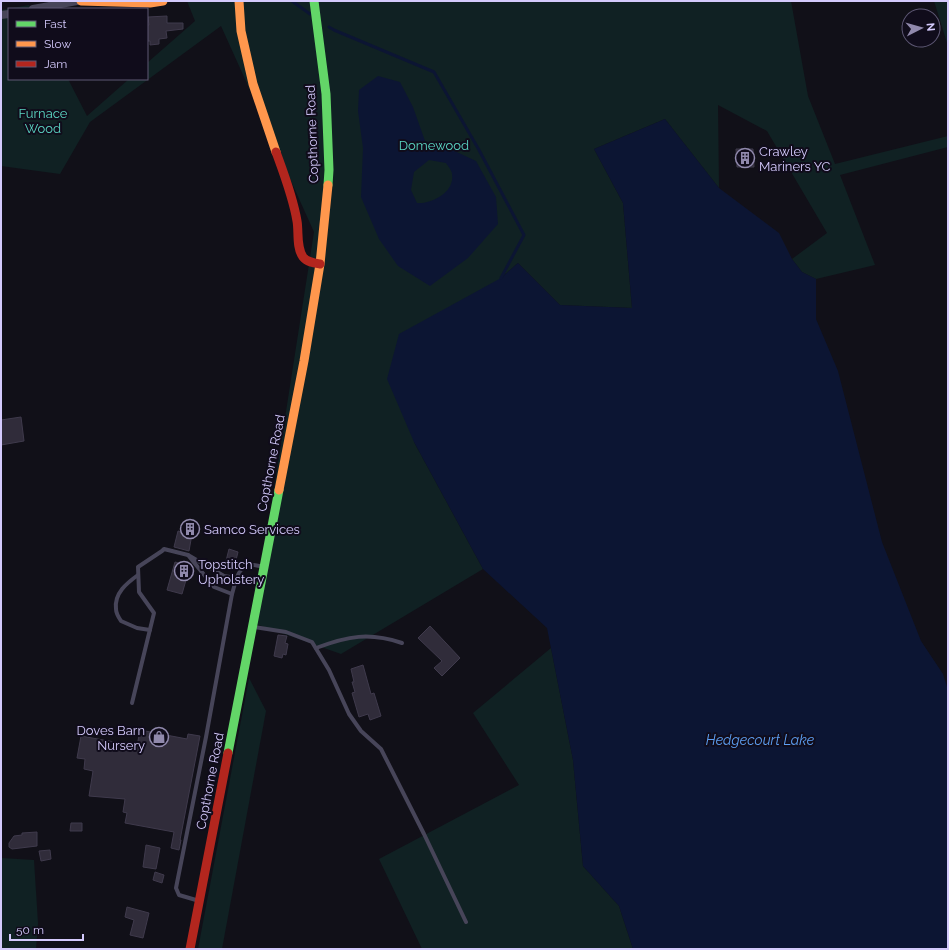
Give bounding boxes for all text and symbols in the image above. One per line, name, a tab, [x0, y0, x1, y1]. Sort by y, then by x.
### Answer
legend	[8, 8, 148, 80]
north arrow	[901, 8, 941, 48]
text: Fast	[44, 17, 67, 31]
text: N	[924, 22, 937, 32]
text: Slow	[44, 37, 71, 51]
text: Jam	[44, 57, 67, 71]
street label: Copthorne Road	[303, 85, 321, 183]
park label: Furnace Wood	[19, 106, 68, 136]
park label: Domewood	[399, 138, 469, 153]
place label: Crawley Mariners YC	[759, 144, 831, 174]
building icon: Crawley Mariners YC	[734, 147, 756, 169]
street label: Copthorne Road	[254, 413, 288, 513]
building icon: Samco Services	[179, 518, 201, 540]
place label: Samco Services	[204, 522, 300, 537]
place label: Topstitch Upholstery	[198, 557, 264, 587]
building icon: Topstitch Upholstery	[173, 560, 195, 582]
place label: Doves Barn Nursery	[76, 723, 145, 753]
shop icon: Doves Barn Nursery	[148, 726, 170, 748]
street label: Copthorne Road	[193, 731, 227, 831]
water label: Hedgecourt Lake	[706, 732, 815, 748]
scale bar	[10, 916, 83, 942]
text: 50 m	[16, 923, 44, 937]

